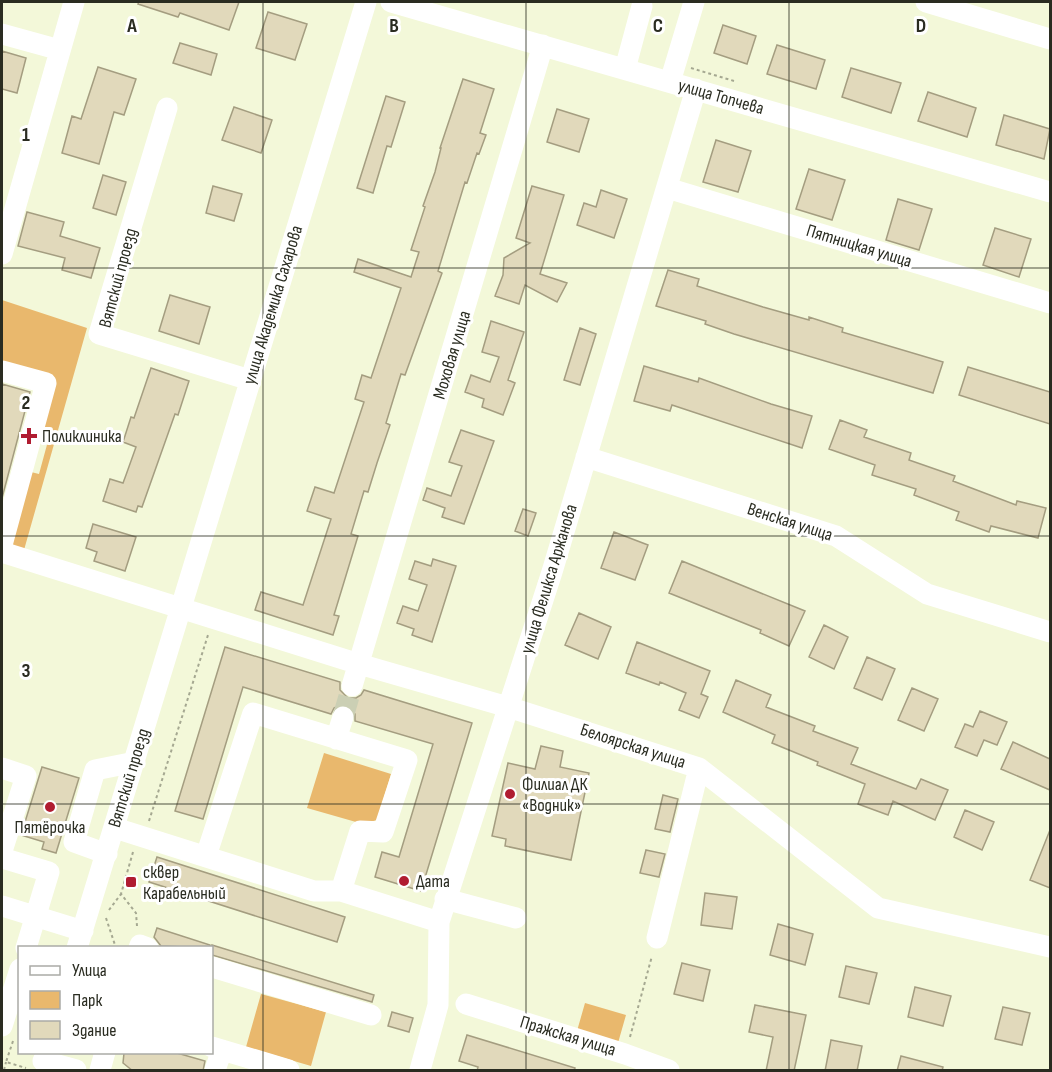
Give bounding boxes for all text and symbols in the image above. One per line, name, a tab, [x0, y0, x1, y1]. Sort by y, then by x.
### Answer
text: A	[126, 14, 137, 38]
text: B	[389, 14, 399, 38]
text: C	[653, 14, 663, 38]
text: D	[916, 14, 926, 38]
street label: улица Топчева	[676, 75, 766, 119]
text: 1	[22, 123, 30, 147]
street label: Пятницкая улица	[804, 220, 914, 272]
street label: улица Академика Сахарова	[239, 223, 307, 387]
street label: Вятский проезд	[95, 226, 141, 330]
street label: Моховая улица	[429, 308, 475, 402]
text: 2	[22, 391, 30, 415]
place label: Поликлиника	[42, 426, 122, 447]
marker: Поликлиника	[20, 427, 38, 445]
street label: Венская улица	[745, 498, 835, 546]
street label: улица Феликса Аржанова	[516, 502, 582, 656]
text: 3	[22, 659, 31, 683]
street label: Белоярская улица	[578, 719, 688, 773]
street label: Вятский проезд	[104, 726, 154, 830]
place label: Филиал ДК «Водник»	[522, 774, 588, 816]
marker: Филиал ДК «Водник»	[503, 787, 517, 801]
marker: Пятёрочка	[43, 800, 57, 814]
place label: Пятёрочка	[15, 817, 85, 838]
place label: сквер Карабельный	[143, 862, 226, 904]
place label: Дата	[416, 871, 450, 892]
marker: Дата	[397, 874, 411, 888]
marker: сквер Карабельный	[124, 875, 138, 889]
legend	[18, 946, 213, 1054]
text: Улица	[72, 960, 107, 981]
text: Парк	[72, 990, 103, 1011]
street label: Пражская улица	[518, 1011, 618, 1061]
text: Здание	[72, 1020, 117, 1041]

